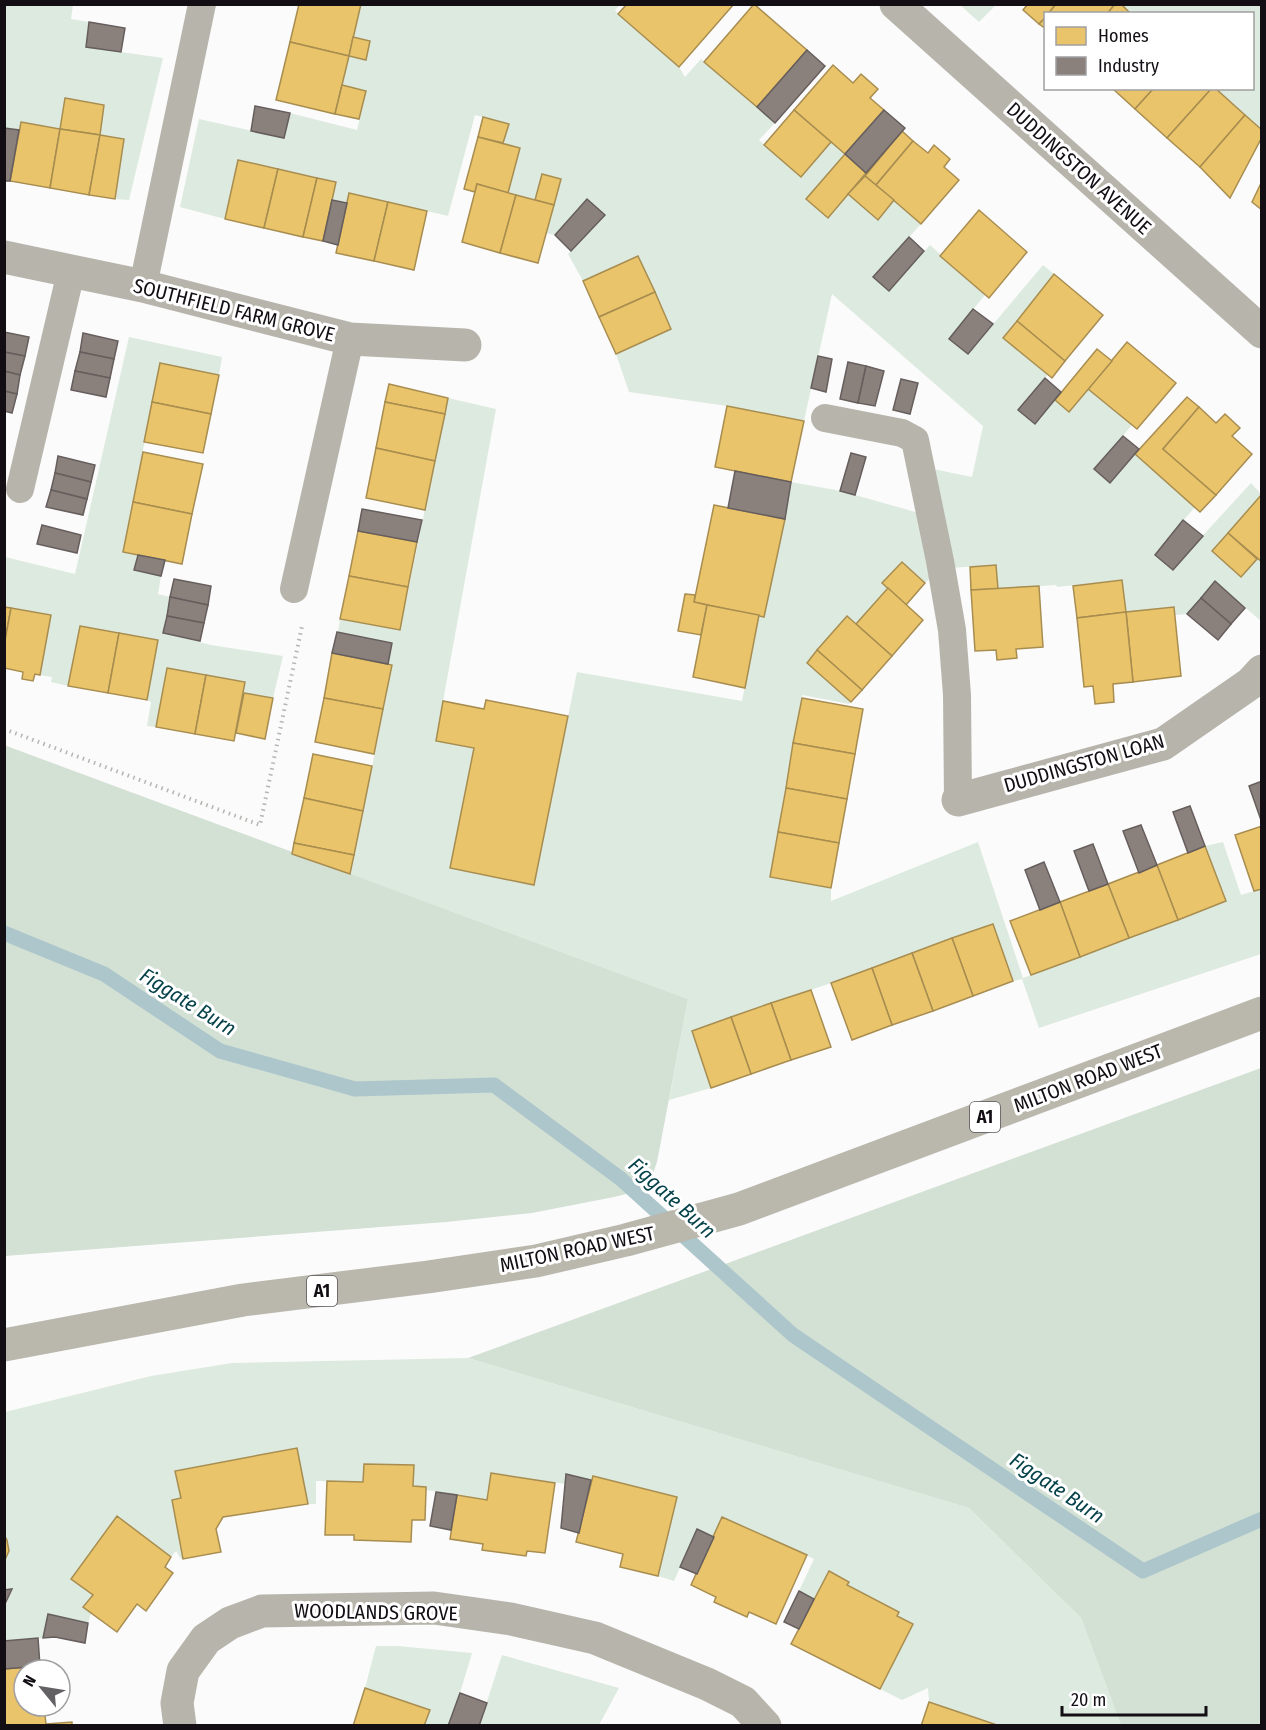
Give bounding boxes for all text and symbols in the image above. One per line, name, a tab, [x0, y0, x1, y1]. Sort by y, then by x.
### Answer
legend	[1044, 12, 1254, 90]
text: Homes	[1098, 25, 1149, 47]
text: Industry	[1098, 55, 1159, 77]
street label: DUDDINGSTON AVENUE	[1002, 97, 1156, 239]
street label: SOUTHFIELD FARM GROVE	[131, 273, 337, 347]
street label: DUDDINGSTON LOAN	[1001, 729, 1167, 797]
water label: Figgate Burn	[135, 962, 241, 1042]
street label: MILTON ROAD WEST	[1010, 1038, 1166, 1117]
road number: A1	[970, 1102, 1000, 1132]
water label: Figgate Burn	[623, 1152, 721, 1244]
street label: MILTON ROAD WEST	[497, 1221, 657, 1277]
road number: A1	[307, 1276, 337, 1306]
water label: Figgate Burn	[1005, 1447, 1109, 1529]
street label: WOODLANDS GROVE	[294, 1599, 458, 1625]
north arrow	[12, 1658, 72, 1718]
text: N	[19, 1672, 40, 1690]
scale bar	[1062, 1679, 1206, 1717]
text: 20 m	[1071, 1689, 1106, 1711]

